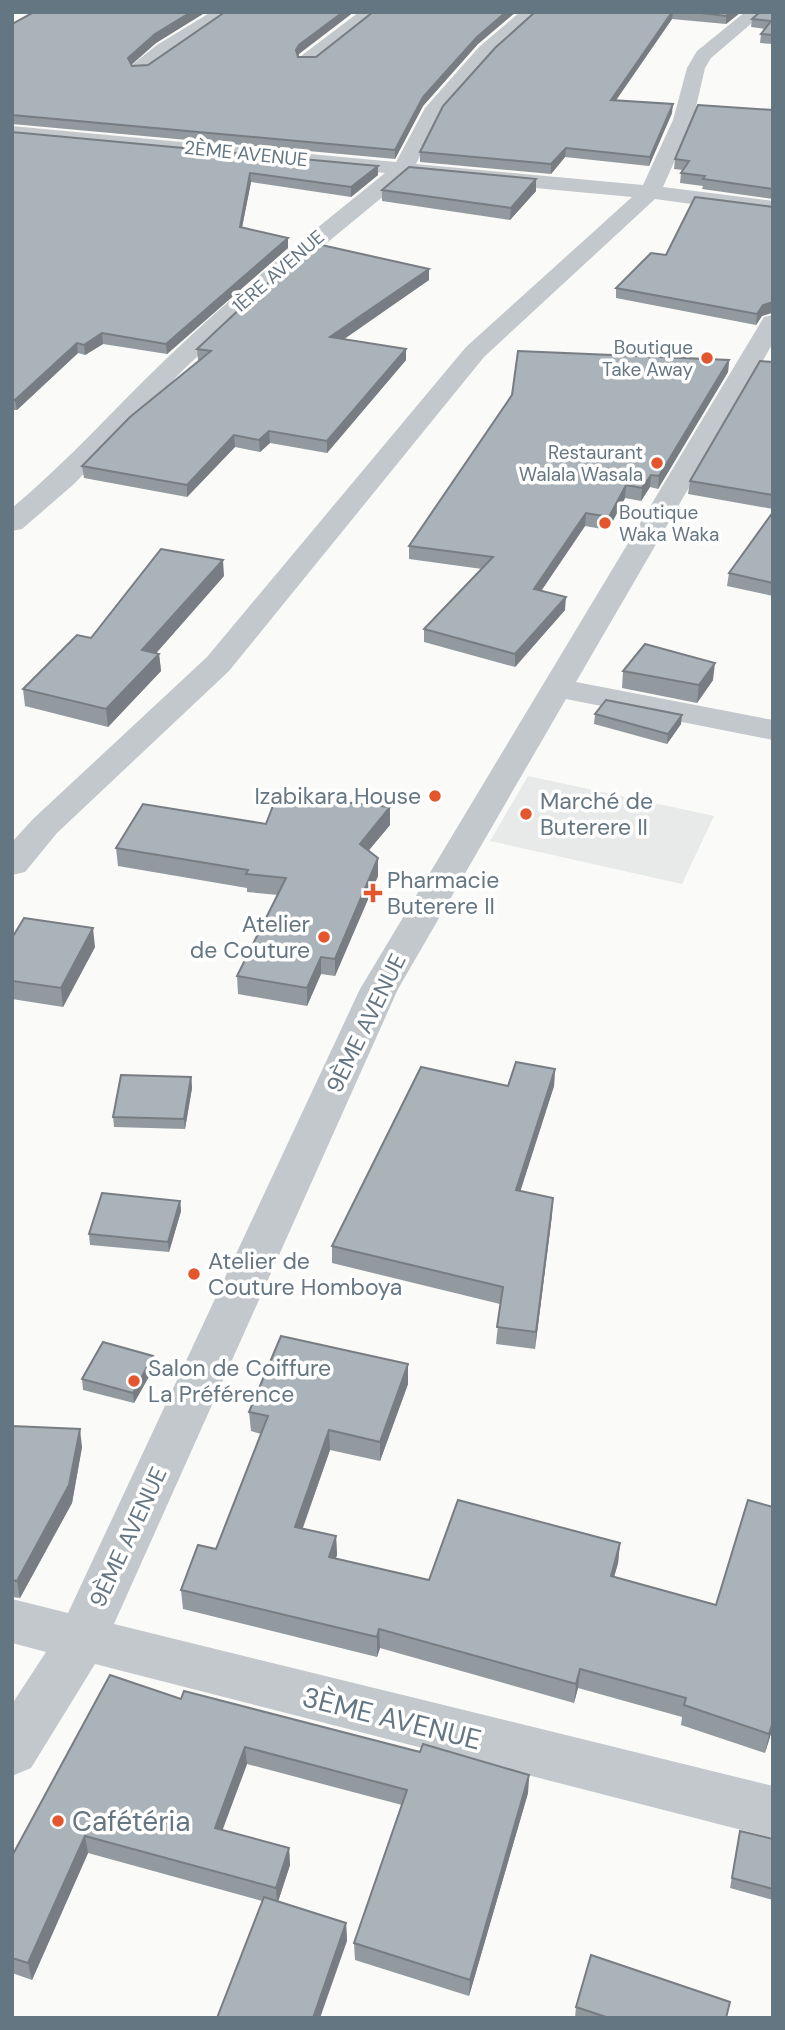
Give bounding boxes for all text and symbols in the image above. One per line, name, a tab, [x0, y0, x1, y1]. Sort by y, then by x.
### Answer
street label: 2ÈME AVENUE	[183, 135, 309, 172]
street label: 1ÈRE AVENUE	[227, 224, 330, 318]
place label: Boutique Take Away	[602, 335, 693, 382]
marker: Boutique Take Away	[699, 350, 715, 366]
place label: Restaurant Walala Wasala	[519, 440, 643, 487]
marker: Restaurant Walala Wasala	[649, 455, 665, 471]
place label: Boutique Waka Waka	[619, 500, 719, 547]
marker: Boutique Waka Waka	[597, 515, 613, 531]
place label: Izabikara House	[254, 781, 421, 811]
place label: Marché de Buterere II	[540, 786, 653, 842]
marker: Izabikara House	[427, 788, 443, 804]
marker: Marché de Buterere II	[518, 806, 534, 822]
place label: Pharmacie Buterere II	[387, 865, 499, 921]
marker: Pharmacie Buterere II	[365, 885, 381, 901]
place label: Atelier de Couture	[190, 909, 310, 965]
marker: Atelier de Couture	[316, 929, 332, 945]
street label: 9ÈME AVENUE	[319, 948, 413, 1098]
place label: Atelier de Couture Homboya	[208, 1246, 402, 1302]
marker: Atelier de Couture Homboya	[186, 1266, 202, 1282]
place label: Salon de Coiffure La Préférence	[148, 1353, 331, 1409]
marker: Salon de Coiffure La Préférence	[126, 1373, 142, 1389]
street label: 9ÈME AVENUE	[82, 1462, 174, 1612]
street label: 3ÈME AVENUE	[299, 1678, 485, 1759]
place label: Cafétéria	[72, 1803, 191, 1840]
marker: Cafétéria	[50, 1813, 66, 1829]

